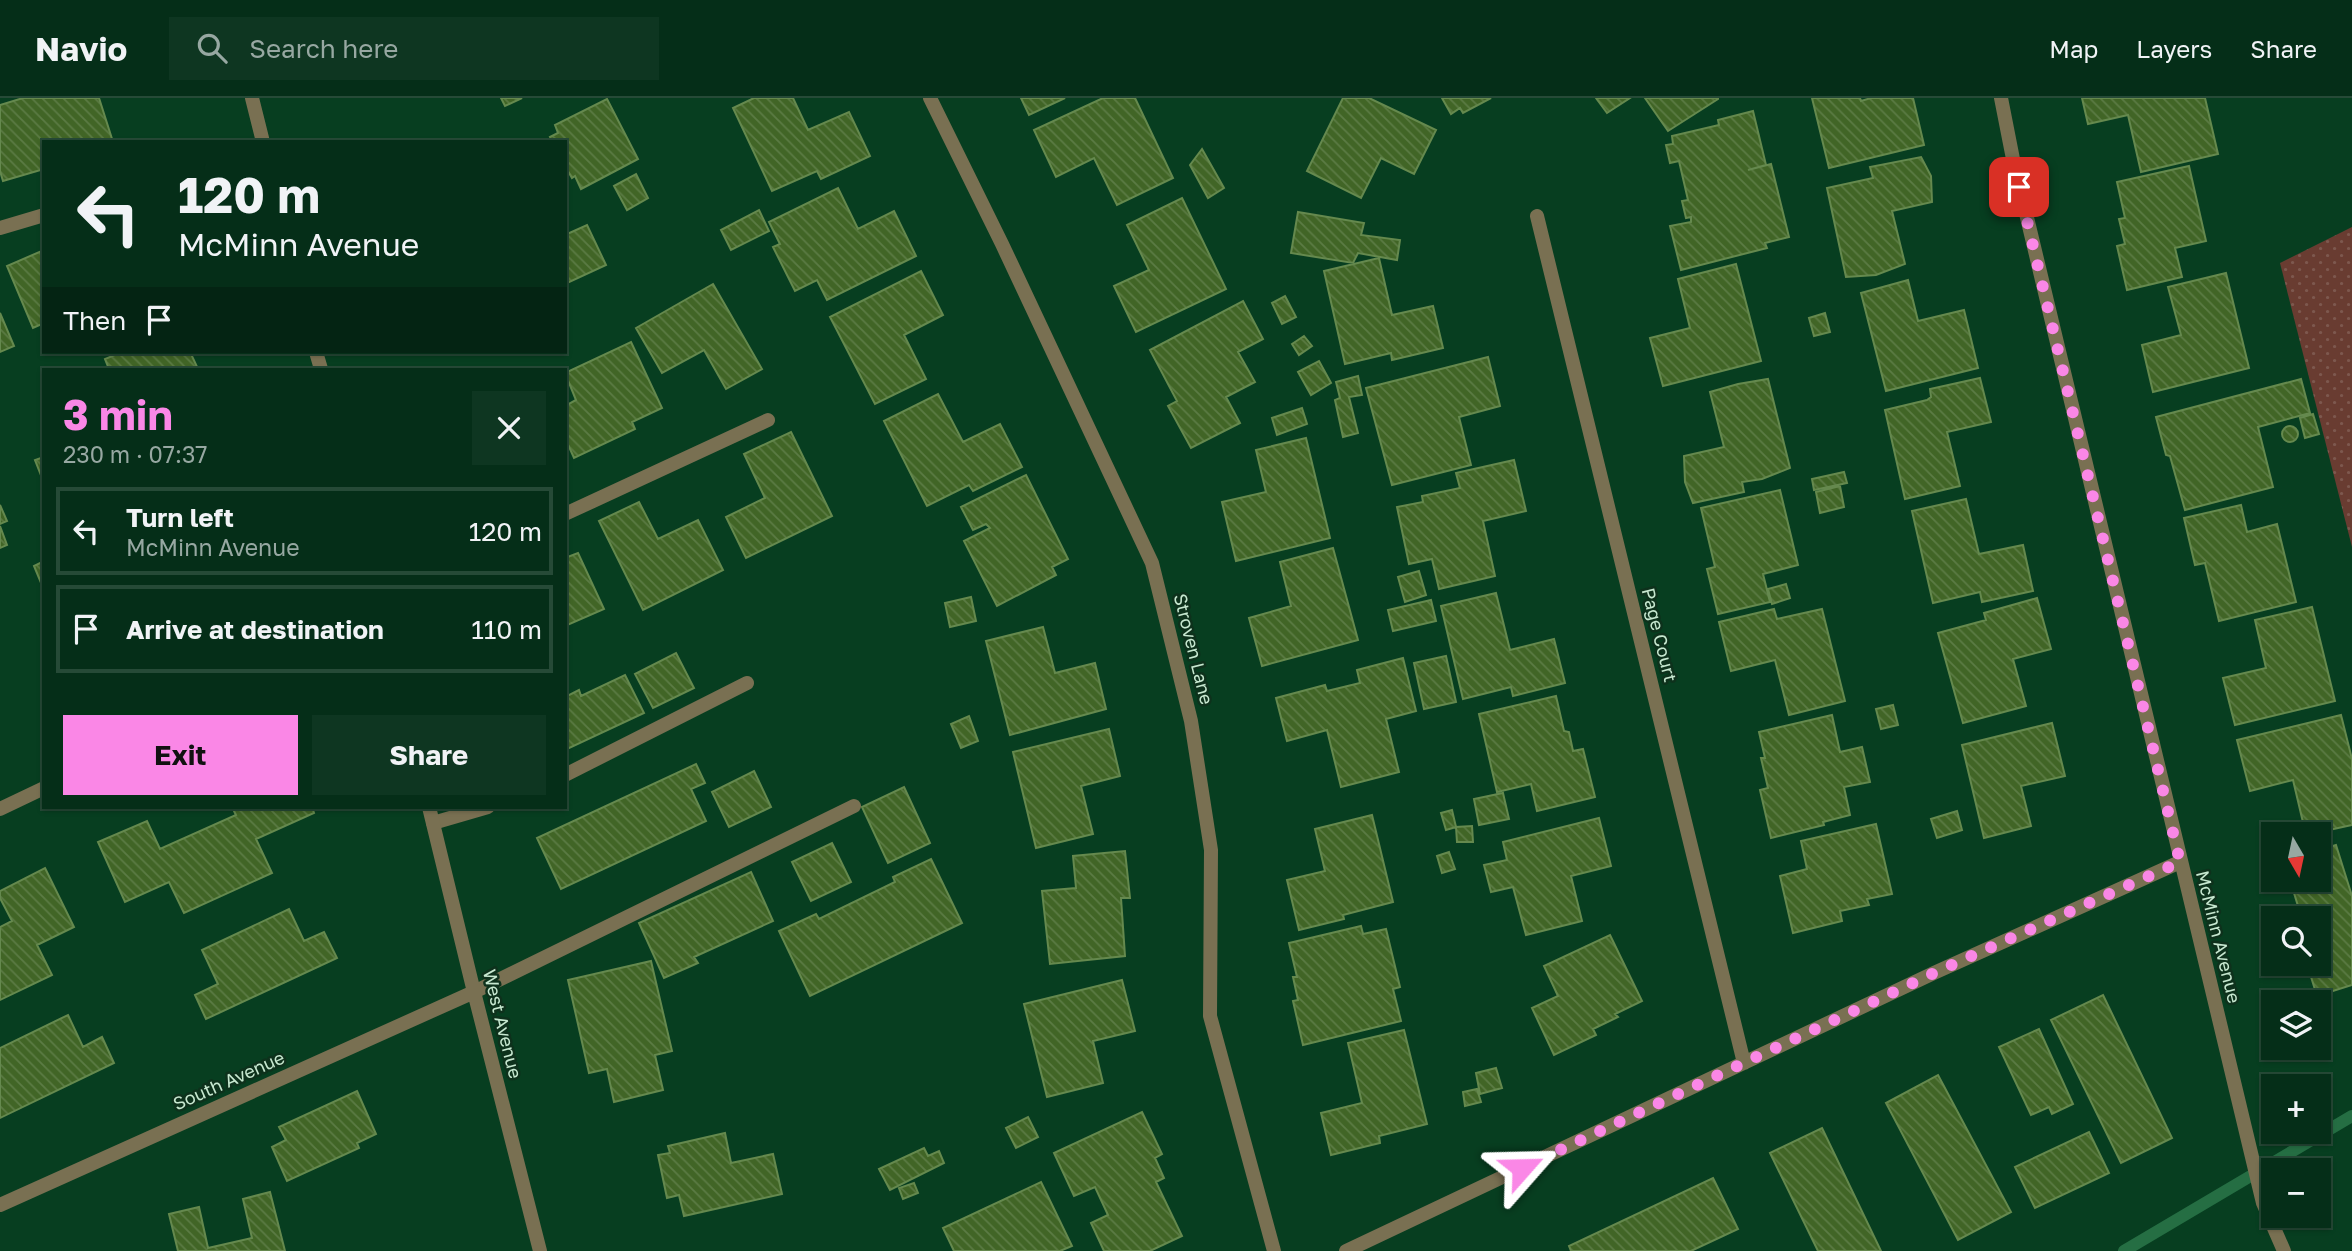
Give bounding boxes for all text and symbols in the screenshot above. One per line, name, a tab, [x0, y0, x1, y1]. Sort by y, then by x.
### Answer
search box	[169, 17, 659, 80]
text: Navio	[35, 29, 127, 68]
icon: search	[193, 29, 231, 67]
text: Search here	[249, 33, 398, 64]
text: Map	[2049, 34, 2098, 63]
text: Layers	[2136, 34, 2212, 63]
text: Share	[2250, 34, 2317, 63]
pin	[1989, 157, 2049, 217]
text: 120 m	[178, 165, 320, 224]
icon: left	[63, 168, 154, 259]
icon: arrive	[2000, 168, 2038, 206]
text: McMinn Avenue	[178, 225, 419, 263]
icon: arrive	[140, 301, 178, 339]
text: Then	[63, 305, 126, 336]
text: 3 min	[63, 389, 173, 439]
button: close	[472, 391, 546, 465]
text: 230 m · 07:37	[63, 440, 208, 468]
text: Turn left	[126, 502, 234, 533]
icon: left	[67, 512, 105, 550]
text: 120 m	[469, 516, 542, 547]
text: McMinn Avenue	[126, 533, 300, 561]
street label: Page Court	[1638, 585, 1682, 684]
street label: Stroven Lane	[1170, 591, 1218, 706]
icon: arrive	[67, 610, 105, 648]
text: Arrive at destination	[126, 614, 384, 645]
text: 110 m	[471, 614, 542, 645]
button: Exit	[63, 715, 298, 795]
button: Share	[312, 715, 546, 795]
north arrow	[2261, 822, 2331, 892]
map controls	[2261, 822, 2331, 1228]
street label: McMinn Avenue	[2192, 868, 2246, 1005]
button: search	[2261, 906, 2331, 976]
street label: West Avenue	[479, 967, 527, 1081]
button: layers	[2261, 990, 2331, 1060]
street label: South Avenue	[170, 1046, 288, 1114]
button: +	[2261, 1074, 2331, 1144]
position arrow	[1485, 1131, 1559, 1205]
button: −	[2261, 1158, 2331, 1228]

